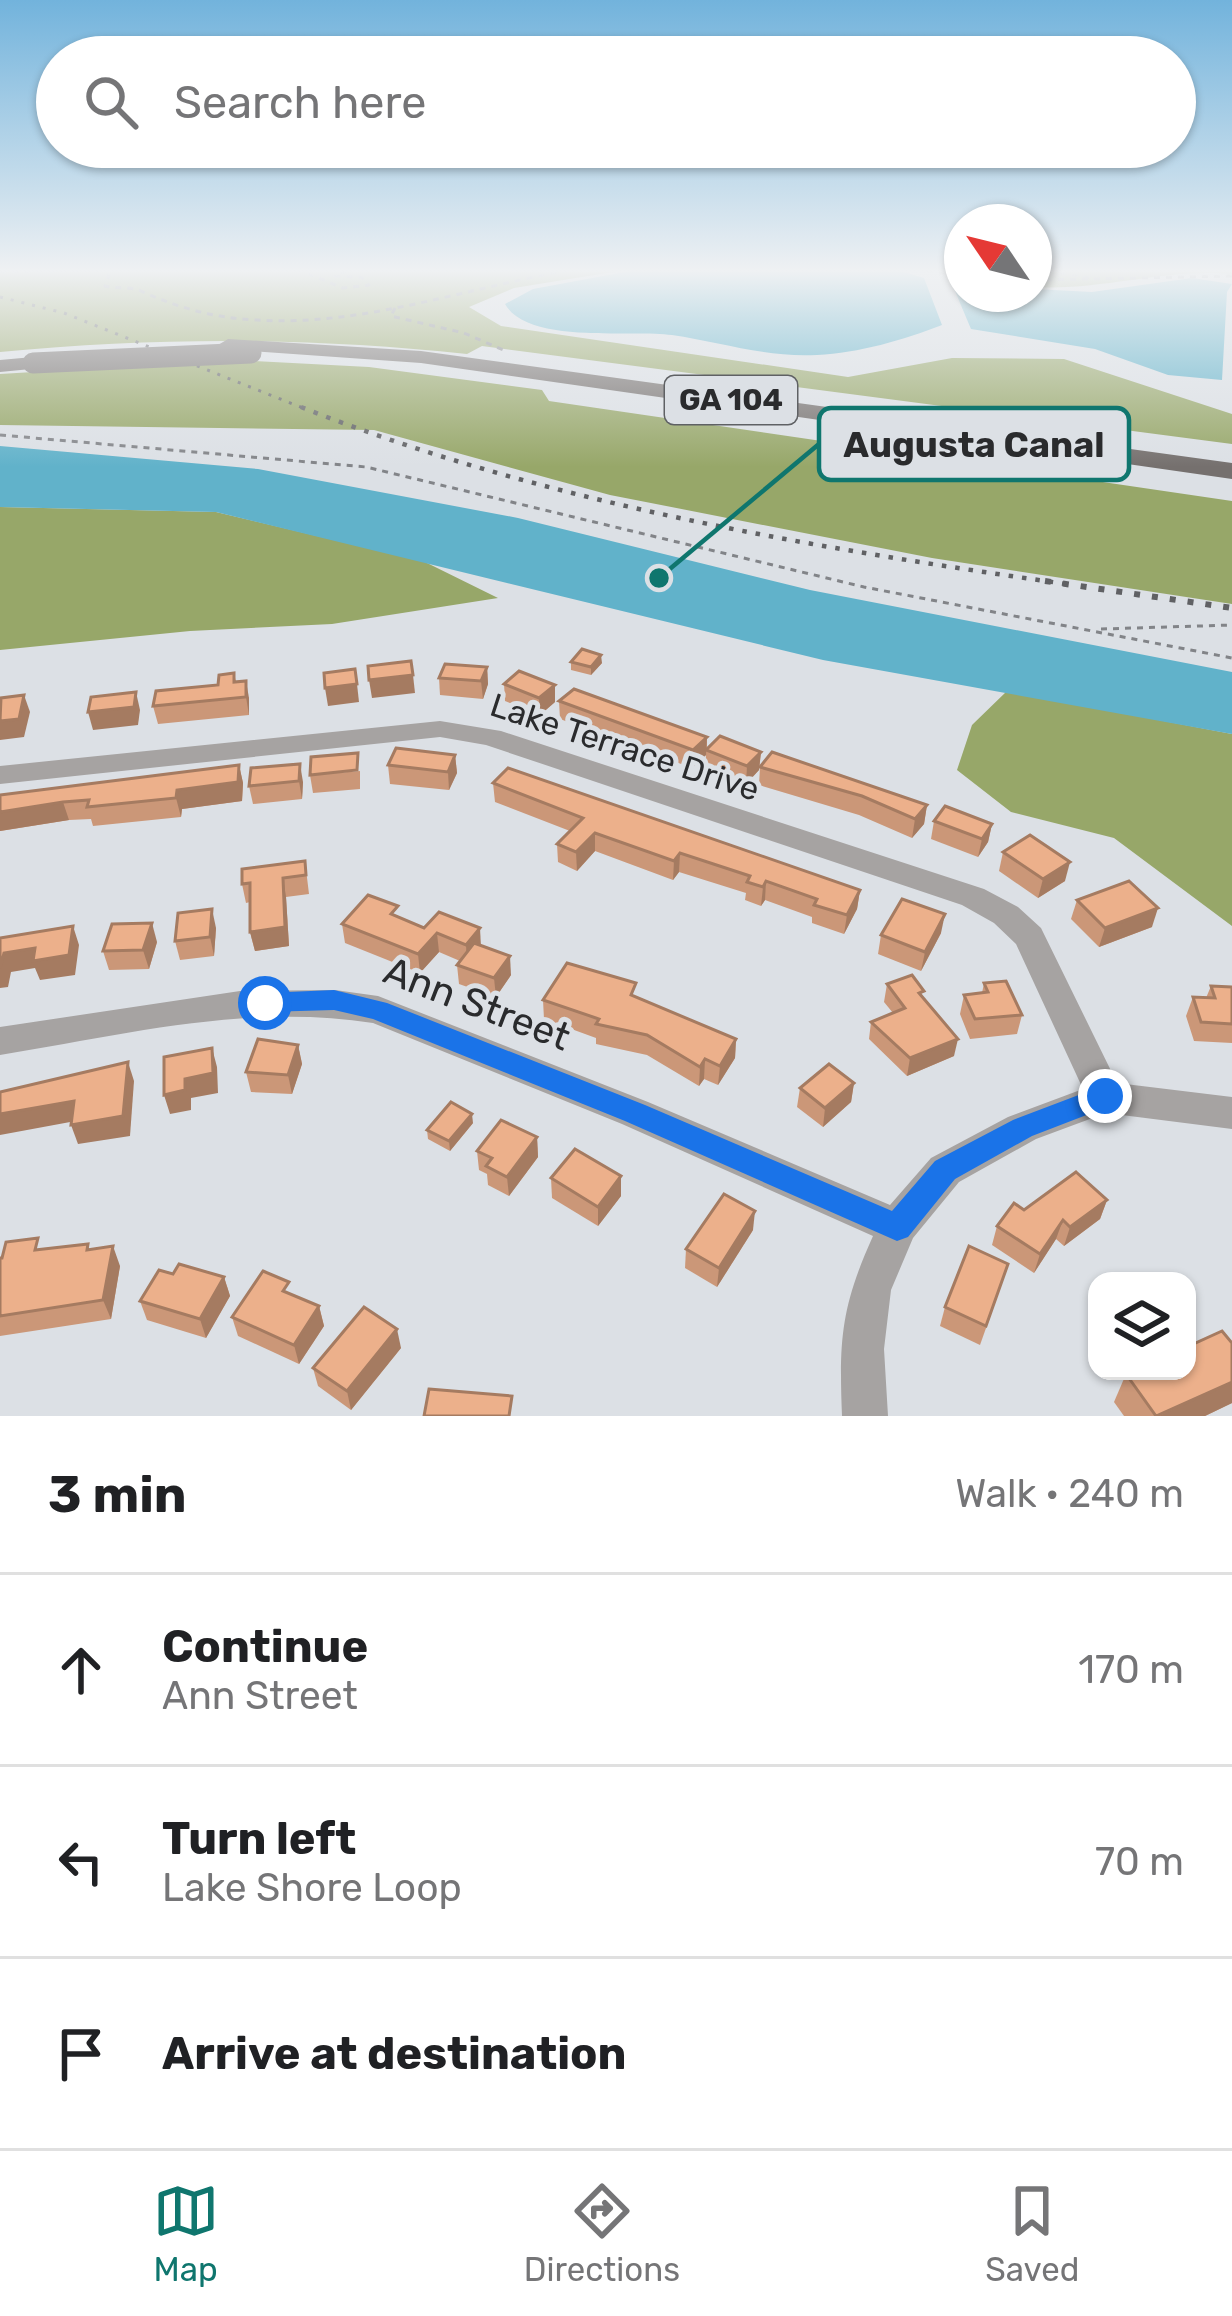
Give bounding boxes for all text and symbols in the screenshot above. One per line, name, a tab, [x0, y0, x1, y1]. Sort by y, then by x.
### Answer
search box	[36, 36, 1196, 168]
icon: search	[78, 69, 144, 135]
text: Search here	[174, 76, 426, 129]
north arrow	[944, 204, 1052, 312]
road number: GA 104	[665, 376, 797, 424]
callout: Augusta Canal	[819, 408, 1129, 480]
text: Augusta Canal	[843, 423, 1105, 466]
street label: Lake Terrace Drive	[486, 685, 764, 809]
street label: Ann Street	[377, 947, 577, 1061]
route start	[238, 976, 292, 1030]
route end	[1078, 1069, 1132, 1123]
map controls	[1088, 1272, 1196, 1380]
button: layers	[1088, 1272, 1196, 1380]
text: 3 min	[48, 1464, 187, 1525]
text: Walk · 240 m	[955, 1471, 1184, 1517]
text: Continue	[162, 1620, 368, 1673]
icon: ahead	[48, 1637, 114, 1703]
text: 170 m	[1078, 1647, 1184, 1693]
text: Ann Street	[162, 1673, 358, 1719]
text: Turn left	[162, 1812, 356, 1865]
icon: left	[48, 1829, 114, 1895]
text: 70 m	[1095, 1839, 1184, 1885]
text: Lake Shore Loop	[162, 1865, 462, 1911]
icon: arrive	[48, 2021, 114, 2087]
text: Arrive at destination	[162, 2027, 627, 2080]
tab: Map	[153, 2178, 219, 2289]
tab: Directions	[524, 2178, 680, 2289]
tab: Saved	[985, 2178, 1079, 2289]

